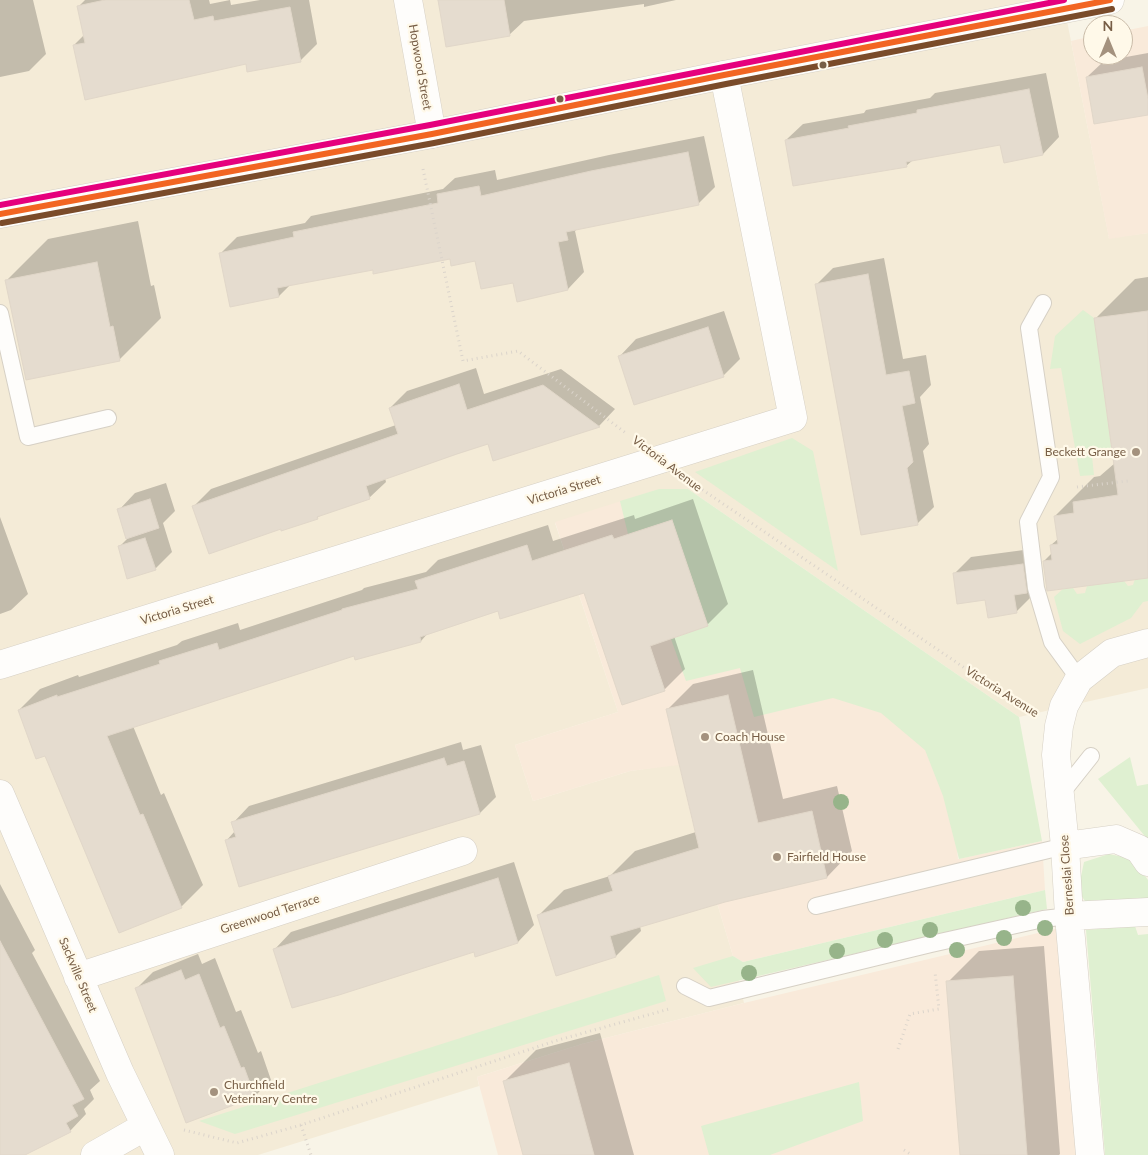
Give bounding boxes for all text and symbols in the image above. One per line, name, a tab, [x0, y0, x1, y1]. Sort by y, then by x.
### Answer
north arrow	[1083, 15, 1133, 65]
text: N	[1103, 17, 1113, 34]
street label: Hopwood Street	[405, 23, 435, 111]
unlabelled marker	[818, 60, 828, 70]
unlabelled marker	[555, 94, 565, 104]
street label: Victoria Avenue	[629, 433, 705, 495]
place label: Beckett Grange	[1045, 445, 1126, 459]
marker: Beckett Grange	[1130, 446, 1142, 458]
street label: Victoria Street	[526, 472, 602, 508]
street label: Victoria Street	[139, 592, 215, 628]
street label: Victoria Avenue	[963, 664, 1041, 720]
place label: Coach House	[715, 730, 785, 744]
marker: Coach House	[699, 731, 711, 743]
street label: Berneslai Close	[1057, 834, 1077, 916]
place label: Fairfield House	[787, 850, 866, 864]
marker: Fairfield House	[771, 851, 783, 863]
street label: Greenwood Terrace	[219, 891, 321, 937]
street label: Sackville Street	[56, 935, 100, 1015]
place label: Churchfield Veterinary Centre	[224, 1078, 317, 1106]
marker: Churchfield Veterinary Centre	[208, 1086, 220, 1098]

